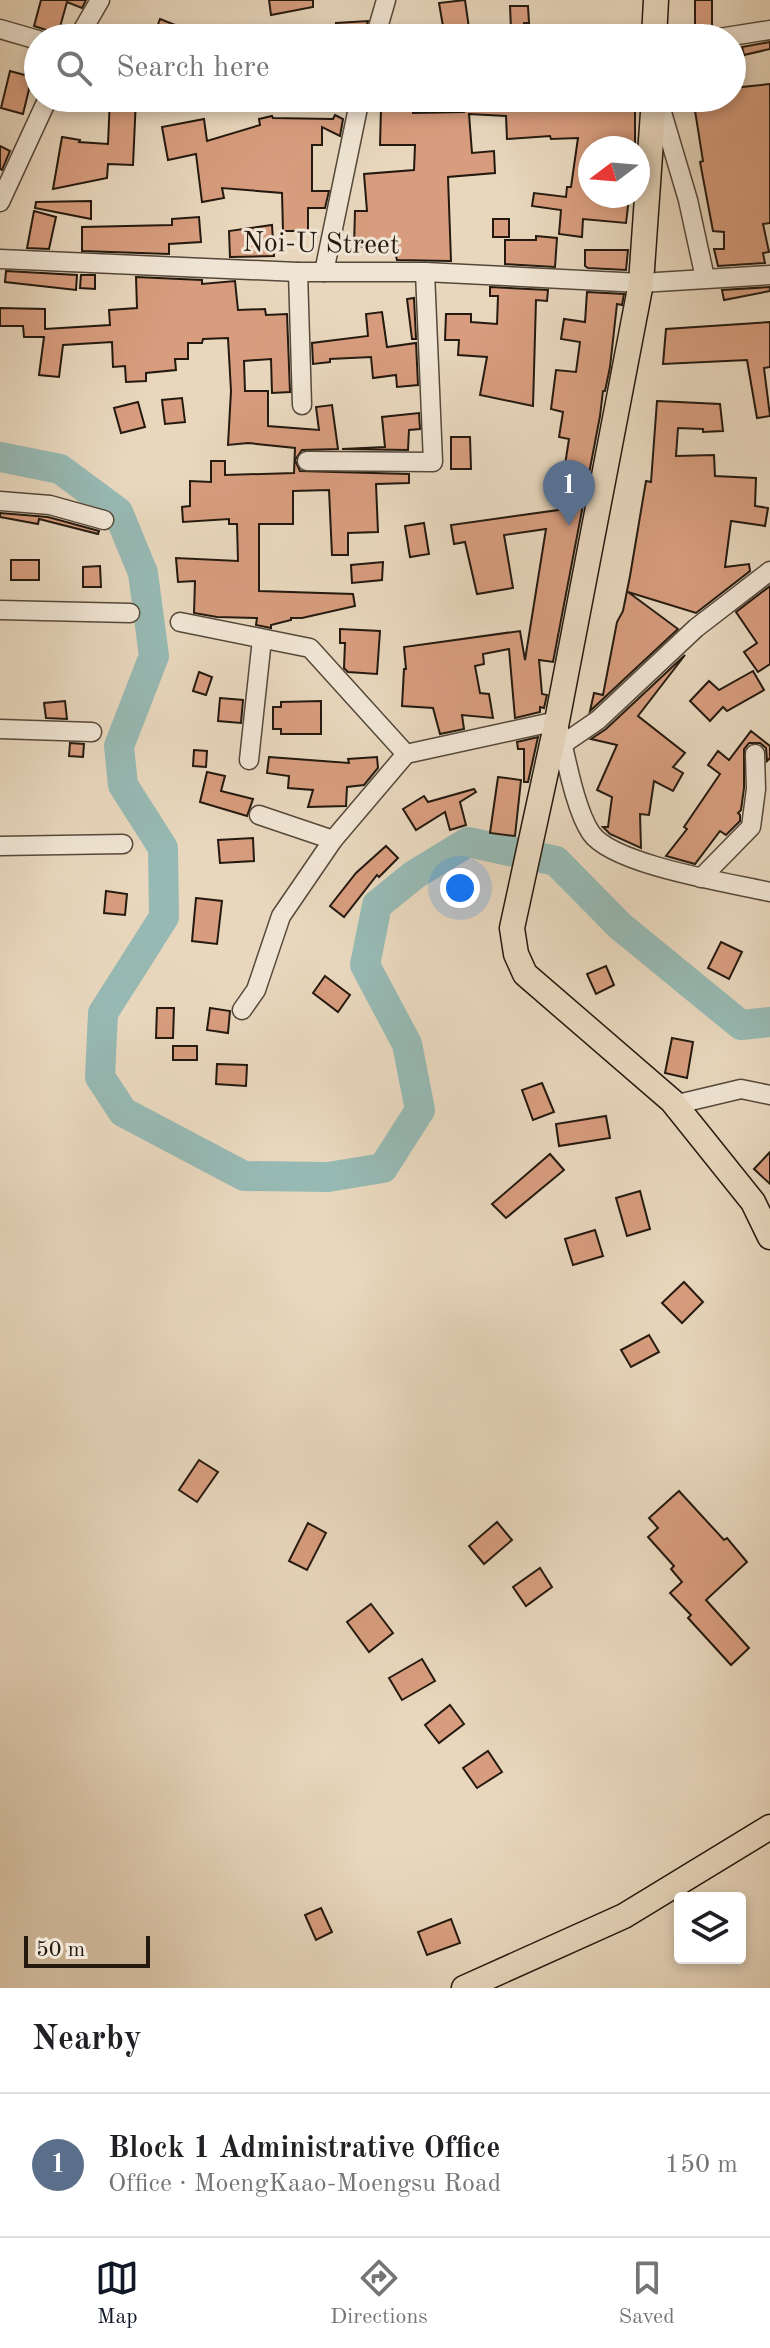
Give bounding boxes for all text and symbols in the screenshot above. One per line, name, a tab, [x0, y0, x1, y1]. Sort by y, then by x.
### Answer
search box	[24, 24, 746, 112]
icon: search	[52, 46, 96, 90]
text: Search here	[116, 53, 270, 83]
north arrow	[578, 136, 650, 208]
street label: Noi-U Street	[242, 230, 400, 260]
pin: 1	[543, 460, 595, 526]
your location	[440, 868, 480, 908]
map controls	[674, 1892, 746, 1964]
button: layers	[674, 1892, 746, 1964]
scale bar	[24, 1932, 150, 1968]
text: 50 m	[36, 1939, 85, 1961]
text: Nearby	[32, 2023, 142, 2057]
text: Block 1 Administrative Office	[108, 2134, 500, 2164]
text: 1	[50, 2152, 66, 2178]
text: 150 m	[665, 2152, 738, 2178]
text: Office · MoengKaao-Moengsu Road	[108, 2171, 501, 2197]
tab: Map	[95, 2256, 139, 2331]
tab: Directions	[330, 2256, 428, 2331]
tab: Saved	[619, 2256, 675, 2331]

